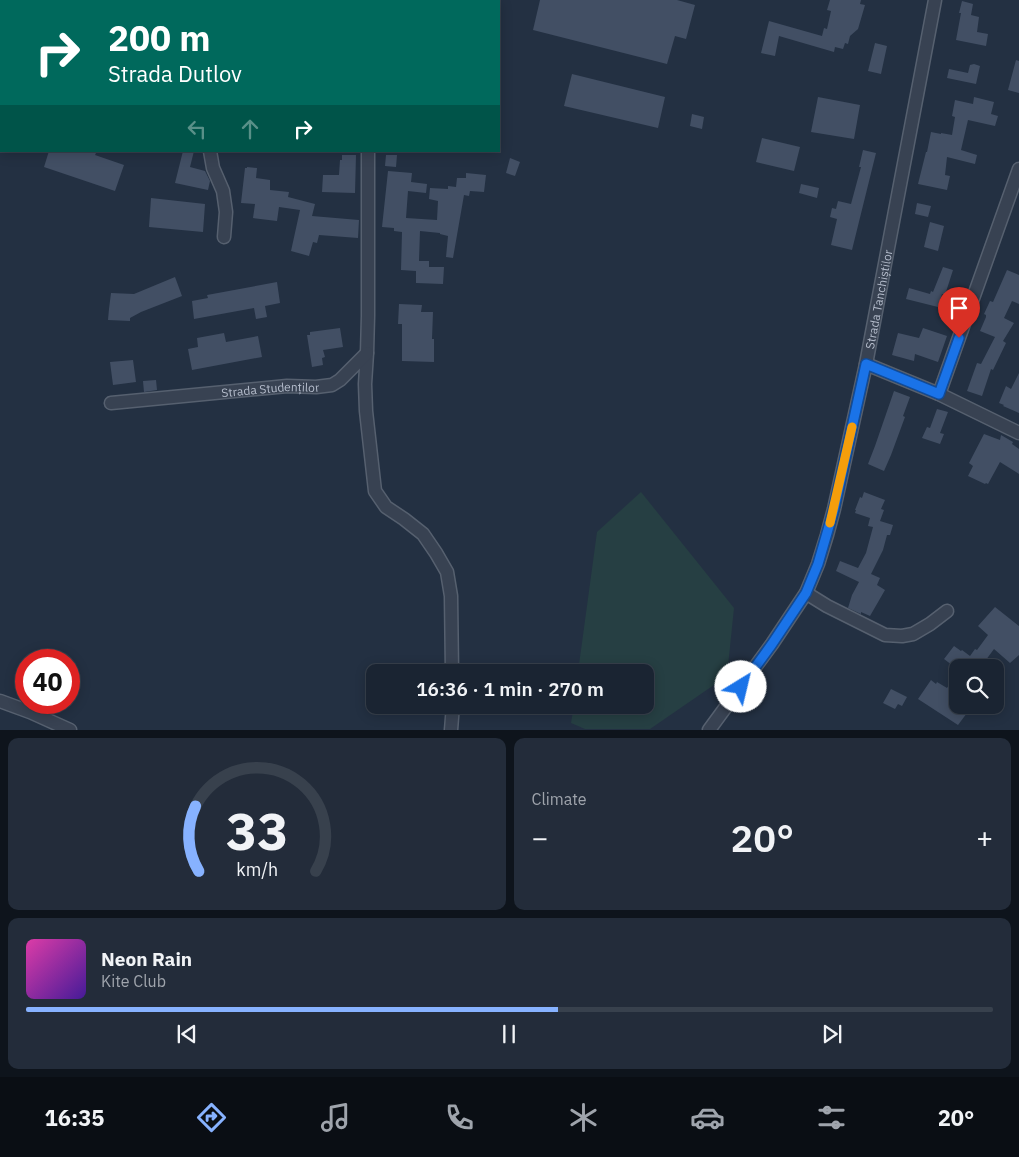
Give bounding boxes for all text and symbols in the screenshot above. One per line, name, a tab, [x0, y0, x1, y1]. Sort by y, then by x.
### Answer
text: 200 m	[108, 15, 211, 61]
icon: right	[25, 20, 90, 85]
text: Strada Dutlov	[108, 59, 242, 88]
icon: left	[183, 115, 211, 143]
icon: ahead	[236, 115, 264, 143]
icon: right	[289, 115, 317, 143]
street label: Strada Tanchiștilor	[862, 248, 895, 350]
pin	[938, 287, 980, 338]
icon: arrive	[945, 294, 973, 322]
street label: Strada Studenților	[221, 378, 321, 400]
speed limit sign: 40	[15, 649, 80, 714]
map controls	[949, 659, 1004, 714]
button: search	[949, 659, 1004, 714]
position arrow	[714, 660, 766, 712]
text: 16:36 · 1 min · 270 m	[416, 677, 604, 701]
text: Climate	[532, 789, 587, 809]
text: 33	[226, 797, 288, 864]
text: 20°	[731, 813, 794, 862]
text: −	[532, 819, 548, 856]
text: +	[976, 819, 993, 856]
text: km/h	[236, 858, 278, 881]
text: Neon Rain	[101, 947, 192, 971]
text: Kite Club	[101, 971, 166, 991]
icon: previous	[173, 1020, 201, 1048]
icon: pause	[495, 1020, 523, 1048]
icon: next	[818, 1020, 846, 1048]
icon: directions	[194, 1100, 229, 1135]
icon: music	[318, 1100, 353, 1135]
icon: phone	[442, 1100, 477, 1135]
icon: climate	[566, 1100, 601, 1135]
icon: car	[690, 1100, 725, 1135]
icon: filters	[814, 1100, 849, 1135]
text: 16:35	[45, 1103, 105, 1132]
text: 20°	[938, 1103, 974, 1132]

